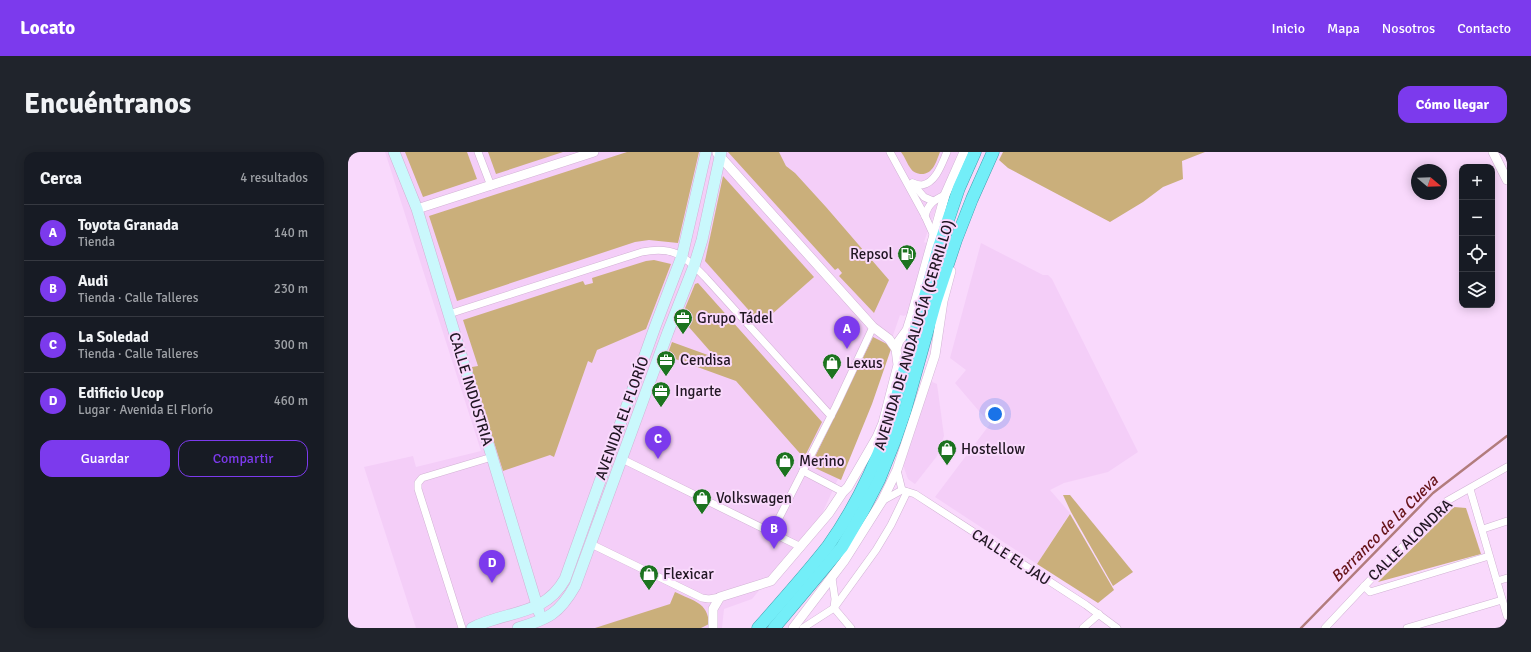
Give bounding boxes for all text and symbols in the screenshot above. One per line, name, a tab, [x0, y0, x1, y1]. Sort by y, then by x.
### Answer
text: Locato	[20, 16, 75, 40]
text: Inicio	[1272, 20, 1305, 37]
text: Mapa	[1327, 20, 1360, 37]
text: Nosotros	[1382, 20, 1435, 37]
text: Contacto	[1457, 20, 1511, 37]
button: Cómo llegar	[1398, 86, 1507, 123]
text: Encuéntranos	[24, 87, 191, 121]
north arrow	[1411, 164, 1447, 200]
map controls	[1459, 164, 1495, 308]
button: +	[1459, 164, 1495, 200]
text: Cerca	[40, 168, 82, 189]
text: 4 resultados	[240, 170, 308, 186]
button: −	[1459, 200, 1495, 236]
text: Toyota Granada	[78, 216, 179, 234]
street label: AVENIDA DE ANDALUCÍA (CERRILLO)	[869, 217, 958, 452]
text: A	[49, 225, 57, 241]
text: 140 m	[274, 225, 308, 241]
text: Tienda	[78, 234, 115, 250]
button: locate	[1459, 236, 1495, 272]
fuel station icon: Repsol	[896, 243, 918, 271]
place label: Repsol	[850, 245, 893, 263]
text: Audi	[78, 272, 108, 290]
button: layers	[1459, 272, 1495, 308]
text: B	[49, 281, 57, 297]
text: 230 m	[274, 281, 308, 297]
text: Tienda · Calle Talleres	[78, 290, 198, 306]
office icon: Grupo Tádel	[672, 307, 694, 335]
place label: Grupo Tádel	[697, 309, 773, 327]
pin: A	[834, 316, 860, 349]
text: La Soledad	[78, 328, 149, 346]
street label: CALLE INDUSTRIA	[445, 330, 497, 448]
text: C	[49, 337, 57, 353]
text: 300 m	[274, 337, 308, 353]
text: Tienda · Calle Talleres	[78, 346, 198, 362]
office icon: Cendisa	[655, 349, 677, 377]
place label: Cendisa	[680, 351, 731, 369]
shop icon: Lexus	[821, 352, 843, 380]
street label: AVENIDA EL FLORÍO	[590, 353, 653, 482]
place label: Lexus	[846, 354, 883, 372]
office icon: Ingarte	[650, 380, 672, 408]
place label: Ingarte	[675, 382, 722, 400]
text: Edificio Ucop	[78, 384, 164, 402]
text: D	[49, 393, 57, 409]
text: 460 m	[274, 393, 308, 409]
text: Lugar · Avenida El Florío	[78, 402, 213, 418]
your location	[985, 404, 1005, 424]
pin: C	[645, 426, 671, 459]
shop icon: Hostellow	[936, 438, 958, 466]
button: Guardar	[40, 440, 170, 477]
button: Compartir	[178, 440, 308, 477]
place label: Hostellow	[961, 440, 1025, 458]
shop icon: Merino	[774, 450, 796, 478]
place label: Merino	[799, 452, 845, 470]
water label: Barranco de la Cueva	[1327, 470, 1443, 586]
shop icon: Volkswagen	[691, 487, 713, 515]
place label: Volkswagen	[716, 489, 792, 507]
street label: CALLE ALONDRA	[1364, 495, 1456, 585]
pin: B	[761, 516, 787, 549]
street label: CALLE EL JAU	[968, 525, 1054, 589]
pin: D	[479, 550, 505, 583]
shop icon: Flexicar	[638, 563, 660, 591]
place label: Flexicar	[663, 565, 714, 583]

